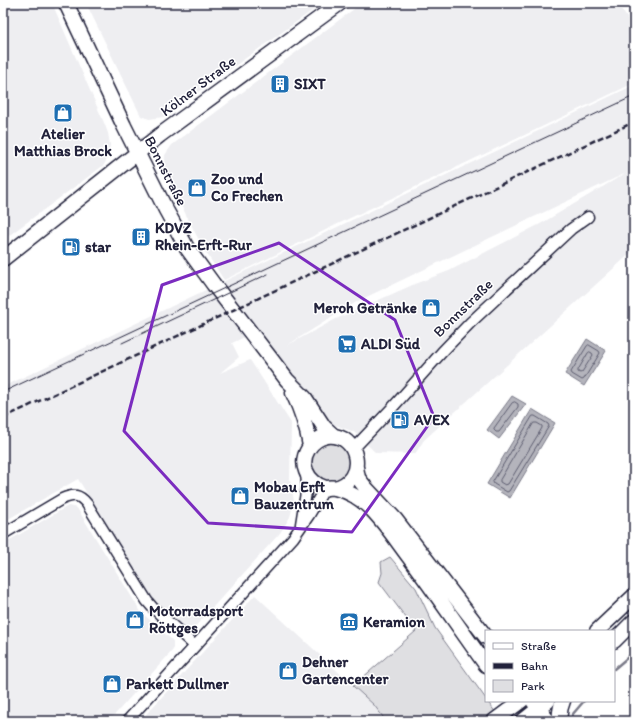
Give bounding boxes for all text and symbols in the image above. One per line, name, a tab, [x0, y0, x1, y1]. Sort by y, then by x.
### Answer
street label: Kölner Straße	[157, 52, 239, 120]
building icon: SIXT	[269, 73, 291, 95]
place label: SIXT	[294, 75, 326, 93]
shop icon: Atelier Matthias Brock	[52, 102, 74, 124]
place label: Atelier Matthias Brock	[14, 125, 112, 160]
street label: Bonnstraße	[141, 133, 191, 209]
place label: Zoo und Co Frechen	[211, 170, 284, 205]
shop icon: Zoo und Co Frechen	[186, 177, 208, 199]
place label: KDVZ Rhein-Erft-Rur	[155, 219, 253, 254]
building icon: KDVZ Rhein-Erft-Rur	[130, 226, 152, 248]
fuel station icon: star	[60, 236, 82, 258]
place label: star	[85, 238, 112, 256]
street label: Bonnstraße	[430, 275, 496, 341]
shop icon: Meroh Getränke	[420, 297, 442, 319]
place label: Meroh Getränke	[314, 299, 417, 317]
supermarket icon: ALDI Süd	[336, 333, 358, 355]
place label: ALDI Süd	[360, 335, 421, 353]
fuel station icon: AVEX	[389, 409, 411, 431]
place label: AVEX	[413, 411, 450, 429]
place label: Mobau Erft Bauzentrum	[254, 478, 335, 513]
shop icon: Mobau Erft Bauzentrum	[229, 485, 251, 507]
place label: Motorradsport Röttges	[149, 602, 244, 638]
shop icon: Motorradsport Röttges	[124, 609, 146, 631]
museum icon: Keramion	[338, 611, 360, 633]
place label: Keramion	[363, 613, 426, 631]
legend	[485, 630, 615, 702]
text: Straße	[521, 639, 556, 653]
place label: Dehner Gartencenter	[302, 653, 389, 688]
text: Bahn	[521, 659, 548, 673]
shop icon: Dehner Gartencenter	[277, 660, 299, 682]
shop icon: Parkett Dullmer	[101, 673, 123, 695]
place label: Parkett Dullmer	[126, 675, 230, 693]
text: Park	[521, 679, 545, 693]

